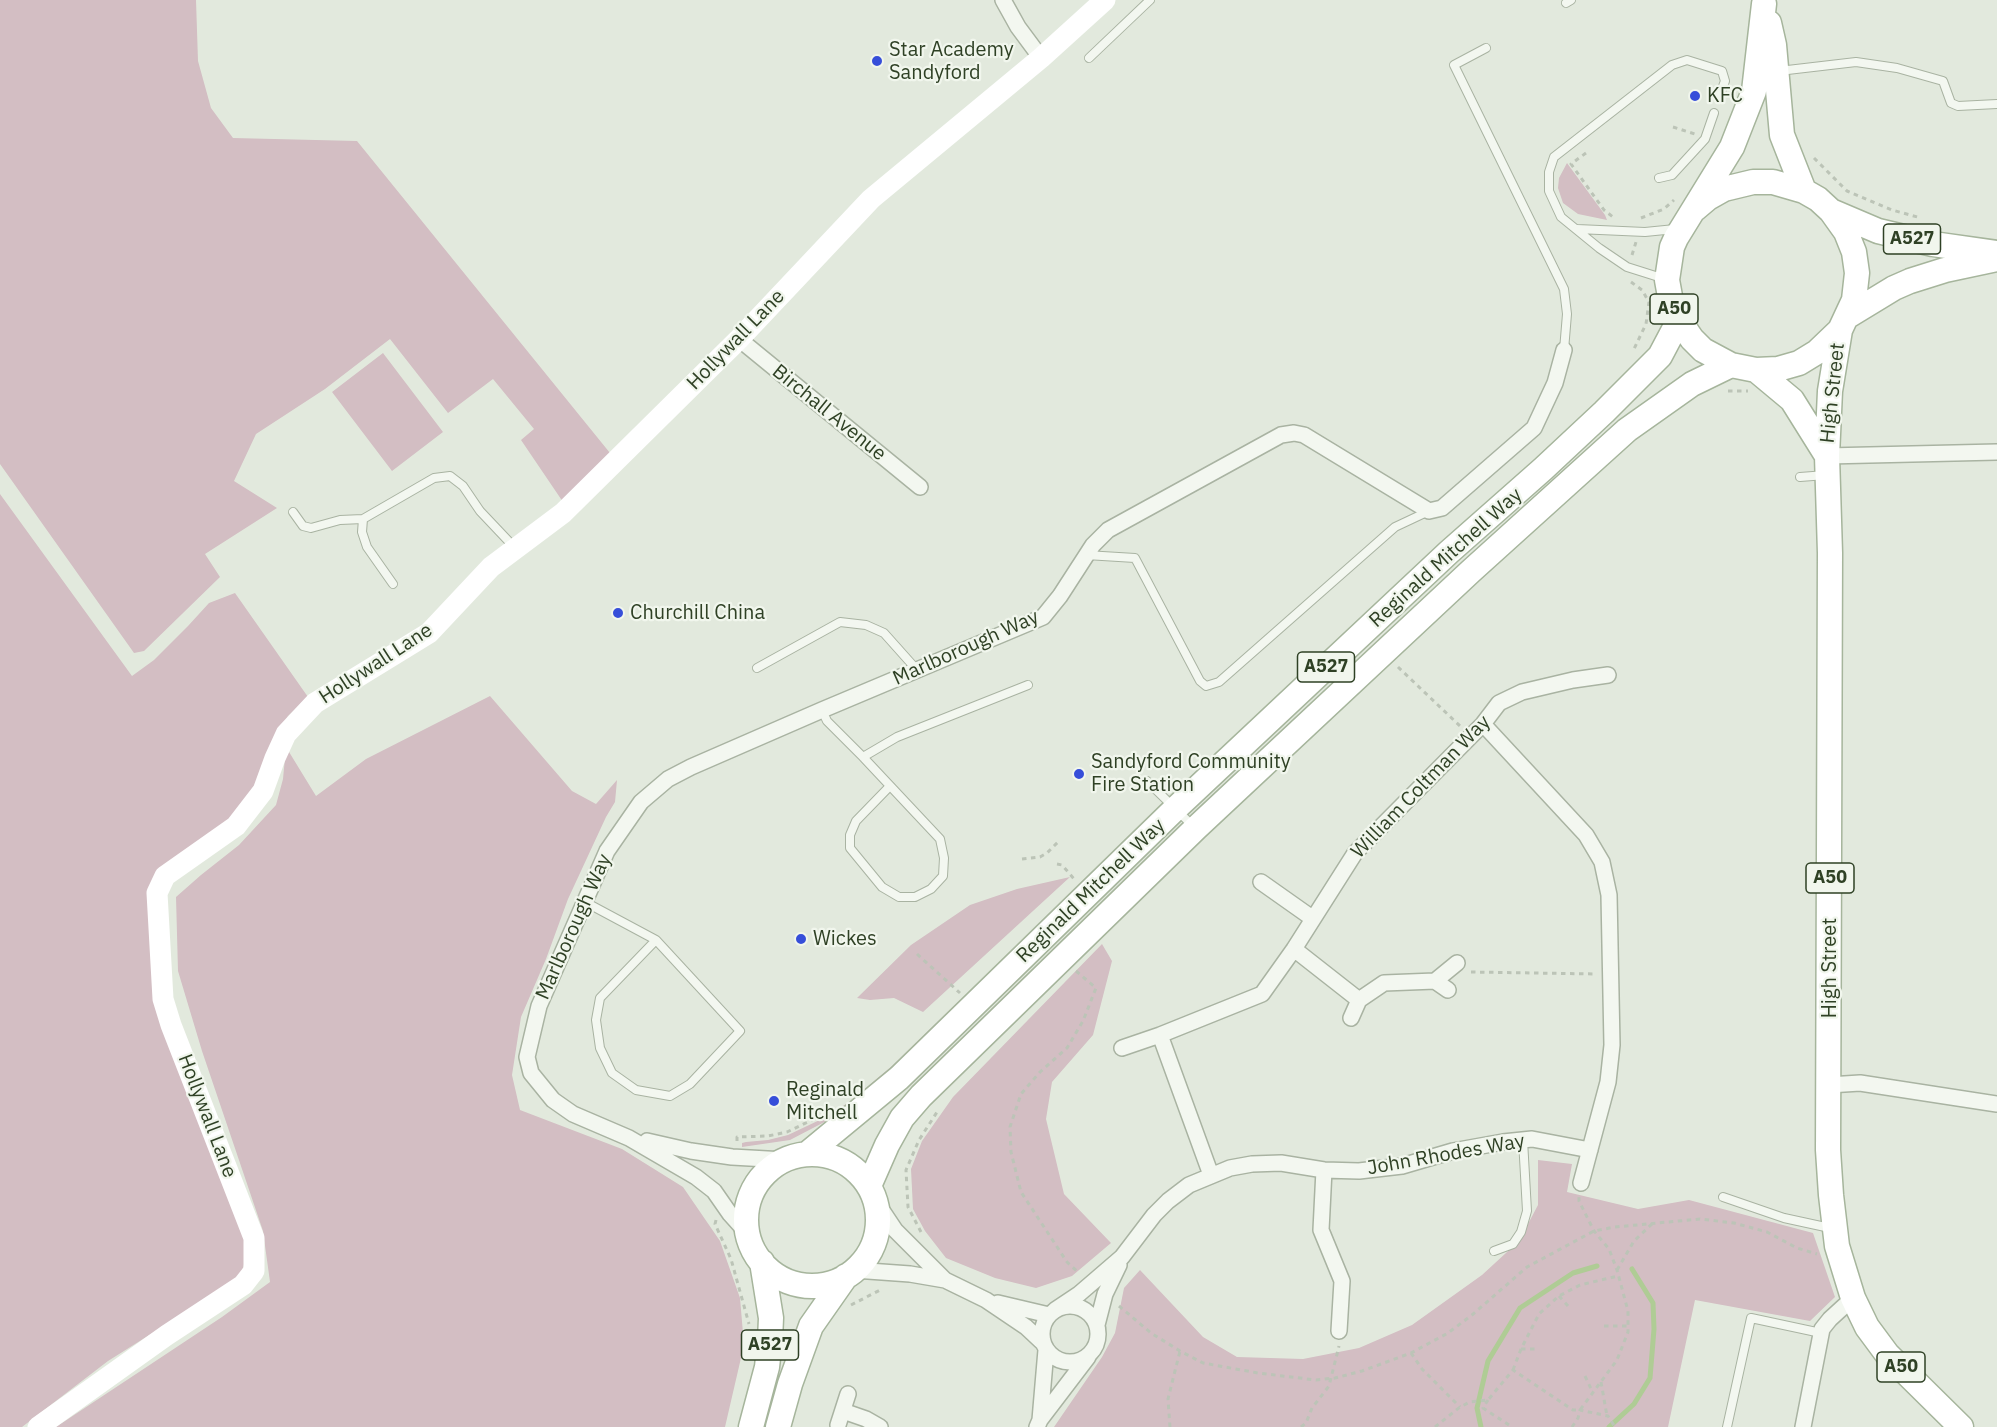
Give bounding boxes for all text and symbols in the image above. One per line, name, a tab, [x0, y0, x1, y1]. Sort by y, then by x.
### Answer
place label: Star Academy Sandyford	[889, 38, 1014, 85]
marker: Star Academy Sandyford	[870, 54, 884, 68]
place label: KFC	[1707, 84, 1743, 108]
marker: KFC	[1688, 89, 1702, 103]
road number: A527	[1884, 224, 1940, 254]
street label: Hollywall Lane	[682, 285, 790, 395]
road number: A50	[1650, 294, 1698, 324]
street label: High Street	[1816, 342, 1850, 444]
street label: Birchall Avenue	[767, 360, 891, 466]
street label: Reginald Mitchell Way	[1365, 483, 1527, 633]
place label: Churchill China	[630, 601, 765, 625]
street label: Marlborough Way	[889, 605, 1043, 691]
marker: Churchill China	[611, 606, 625, 620]
street label: Hollywall Lane	[315, 618, 437, 710]
road number: A527	[1298, 652, 1354, 682]
street label: William Coltman Way	[1346, 710, 1496, 864]
place label: Sandyford Community Fire Station	[1091, 750, 1291, 797]
marker: Sandyford Community Fire Station	[1072, 767, 1086, 781]
street label: Reginald Mitchell Way	[1012, 814, 1170, 968]
street label: Marlborough Way	[531, 850, 617, 1004]
road number: A50	[1806, 863, 1854, 893]
street label: High Street	[1818, 918, 1842, 1018]
place label: Wickes	[813, 927, 877, 951]
marker: Wickes	[794, 932, 808, 946]
street label: Hollywall Lane	[172, 1051, 242, 1181]
place label: Reginald Mitchell	[786, 1078, 864, 1125]
marker: Reginald Mitchell	[767, 1094, 781, 1108]
street label: John Rhodes Way	[1365, 1129, 1527, 1181]
road number: A527	[742, 1330, 798, 1360]
road number: A50	[1877, 1352, 1925, 1382]

